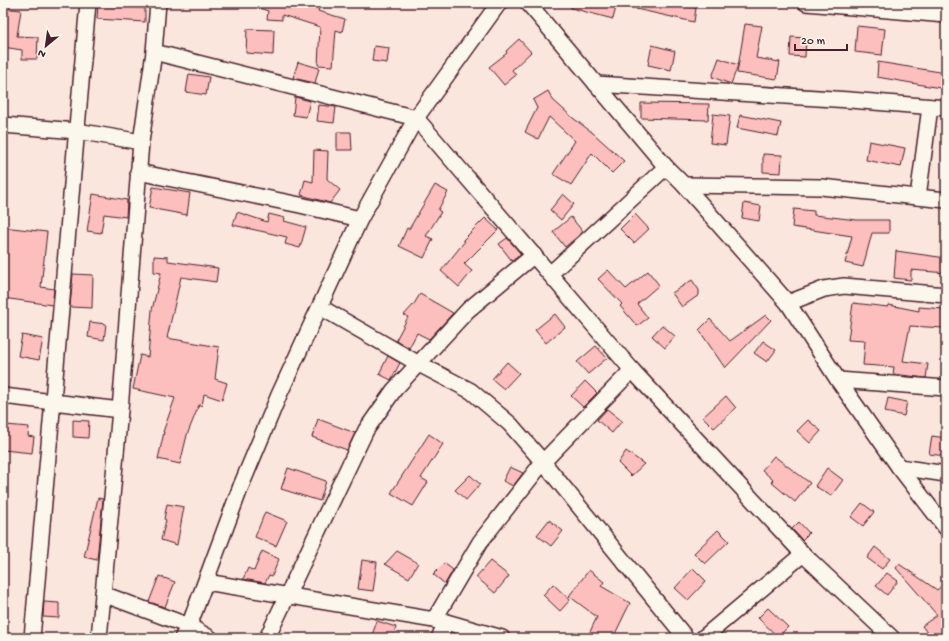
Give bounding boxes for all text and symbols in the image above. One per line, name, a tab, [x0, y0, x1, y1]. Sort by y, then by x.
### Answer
north arrow	[26, 26, 66, 66]
scale bar	[795, 26, 847, 52]
text: 20 m	[801, 35, 826, 49]
text: N	[36, 46, 48, 60]

